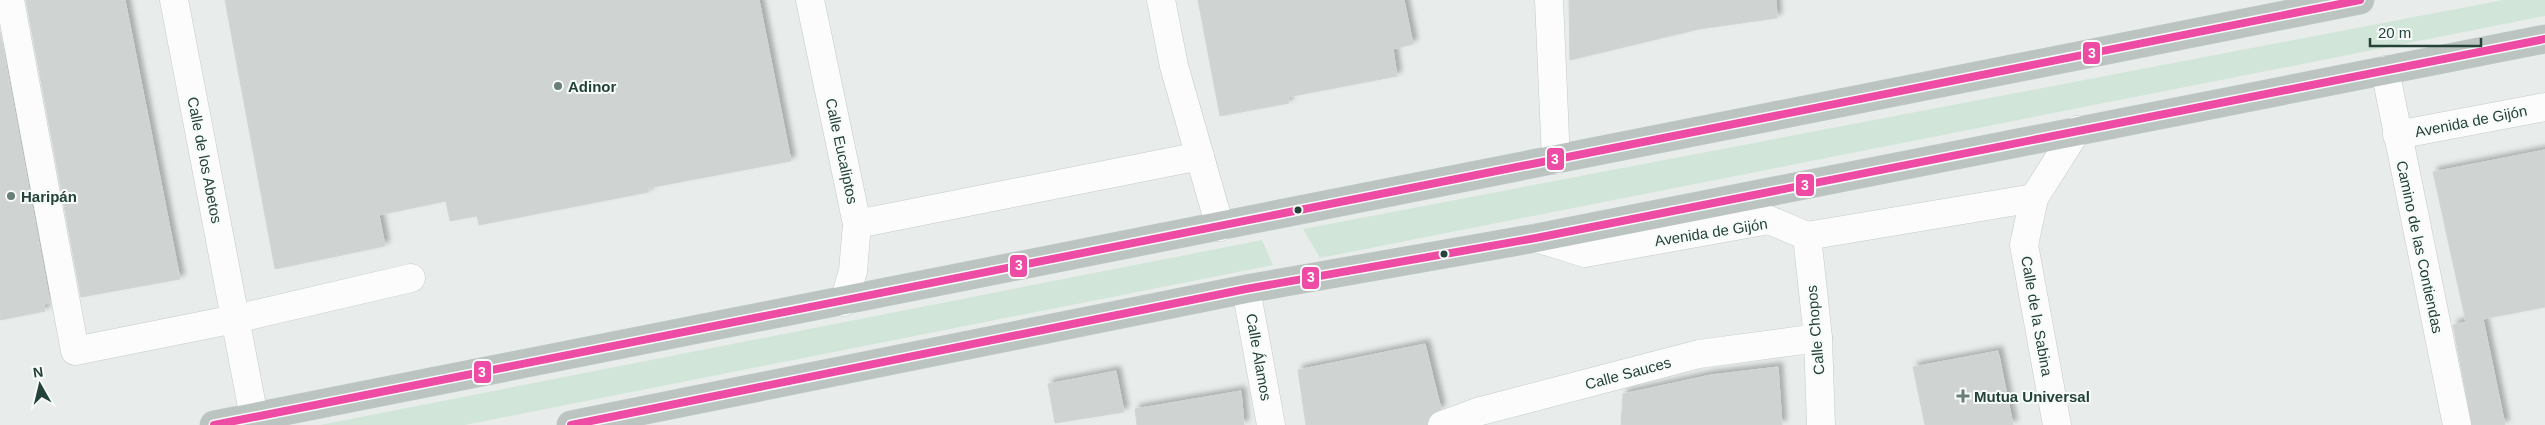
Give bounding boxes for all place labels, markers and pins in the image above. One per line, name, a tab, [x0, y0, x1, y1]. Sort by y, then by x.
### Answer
place label: Adinor	[568, 78, 616, 95]
marker: Adinor	[552, 80, 564, 92]
place label: Haripán	[21, 188, 77, 205]
marker: Haripán	[5, 190, 17, 202]
unlabelled marker	[1293, 205, 1303, 215]
unlabelled marker	[1439, 249, 1449, 259]
place label: Mutua Universal	[1974, 388, 2090, 405]
marker: Mutua Universal	[1956, 389, 1970, 403]

